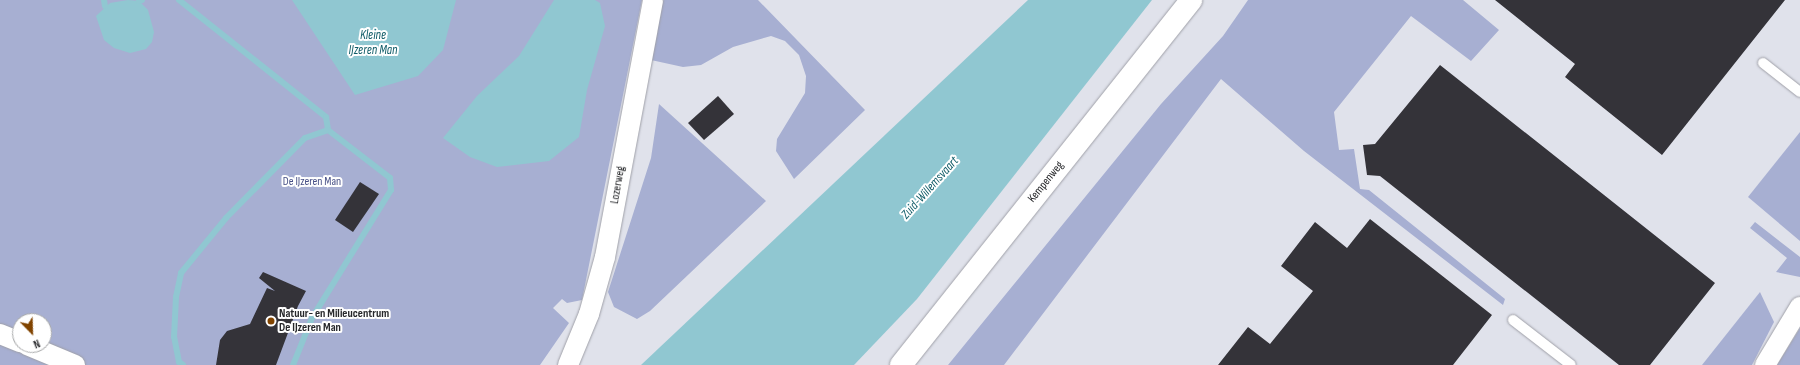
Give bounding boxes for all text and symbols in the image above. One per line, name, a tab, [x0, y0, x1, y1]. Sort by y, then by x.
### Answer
water label: Kleine IJzeren Man	[349, 28, 397, 59]
water label: Zuid-Willemsvaart	[898, 154, 962, 222]
street label: Kempenweg	[1025, 158, 1067, 206]
street label: Lozerweg	[608, 165, 628, 205]
park label: De IJzeren Man	[283, 175, 341, 189]
place label: Natuur- en Milieucentrum De IJzeren Man	[279, 307, 389, 335]
north arrow	[12, 313, 52, 353]
marker: Natuur- en Milieucentrum De IJzeren Man	[266, 316, 276, 326]
text: N	[31, 336, 42, 351]

